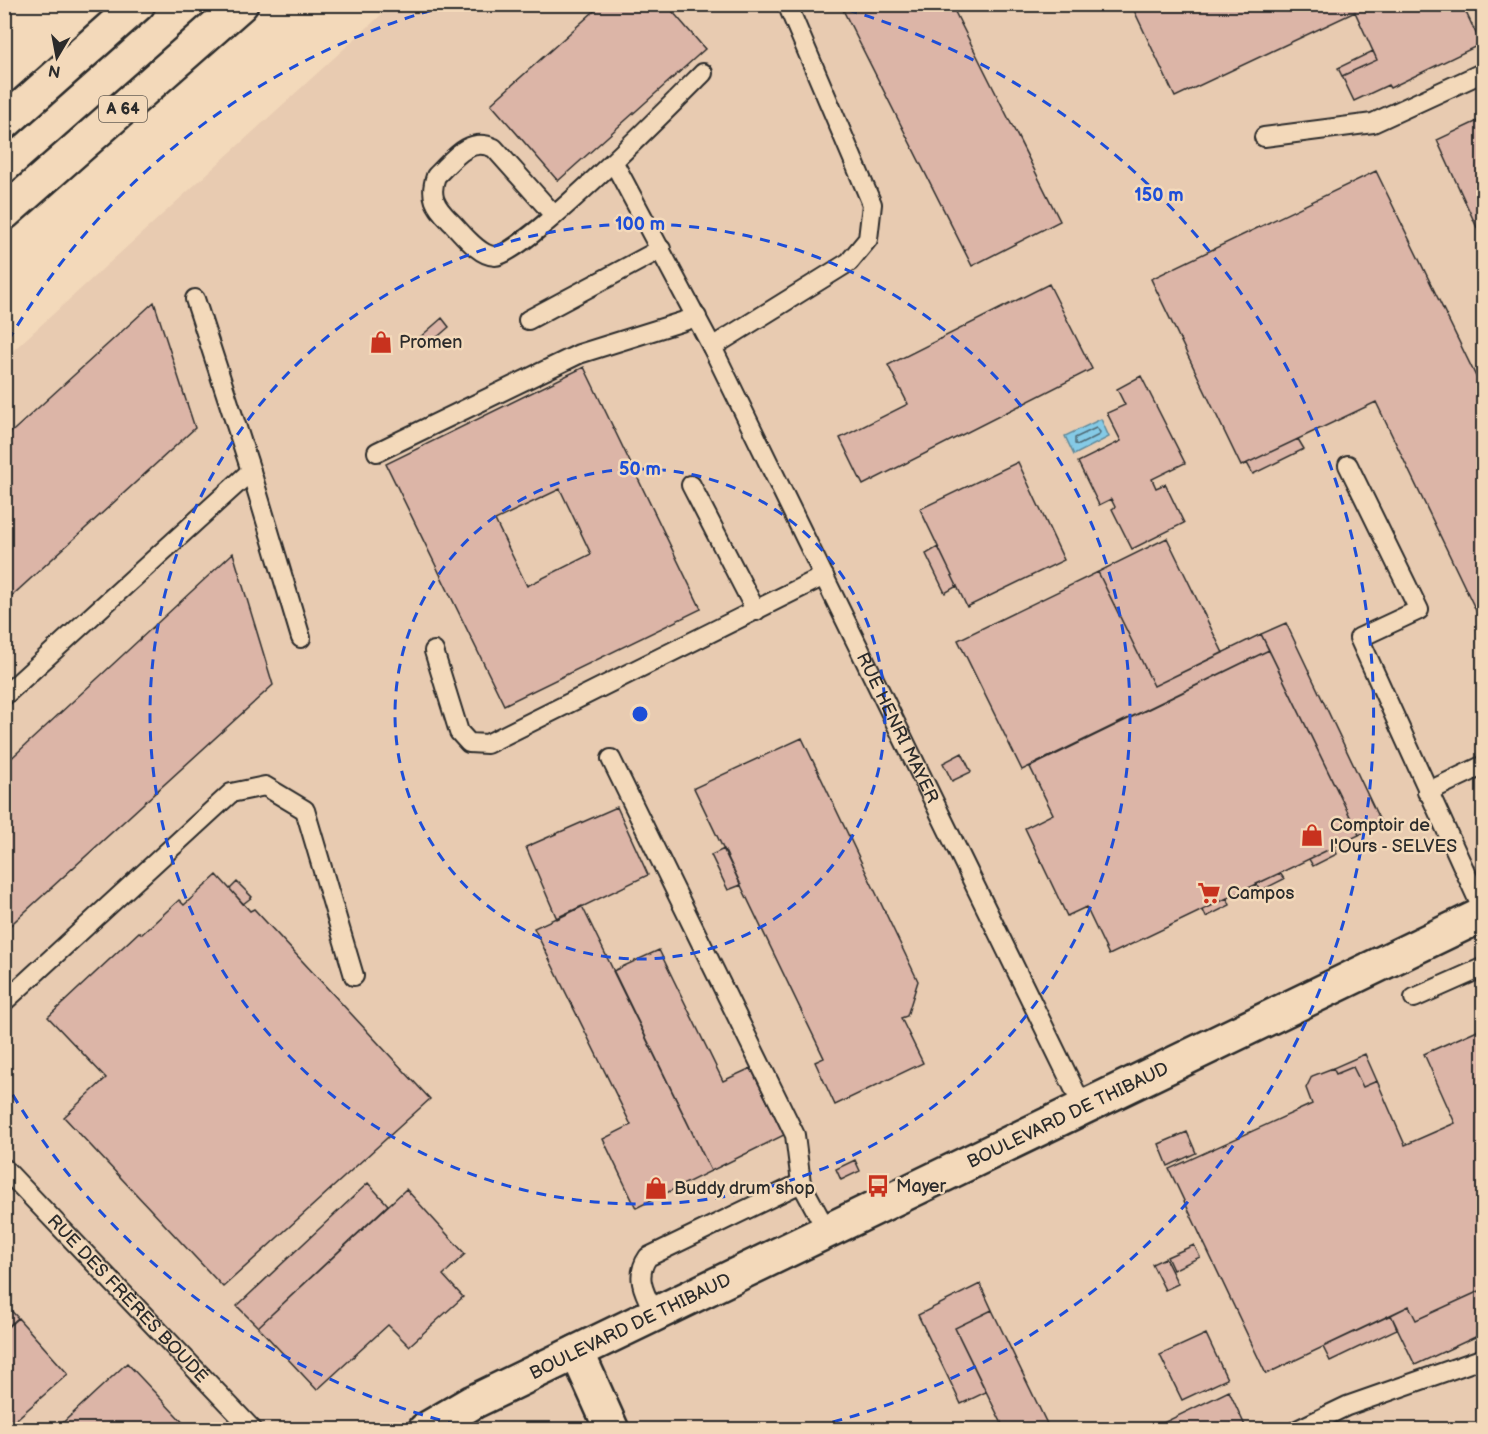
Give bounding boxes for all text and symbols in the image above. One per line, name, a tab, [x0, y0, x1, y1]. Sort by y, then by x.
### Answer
north arrow	[27, 27, 87, 87]
text: N	[47, 60, 62, 81]
road number: A 64	[99, 96, 147, 122]
text: 150 m	[1134, 185, 1184, 206]
text: 100 m	[615, 214, 665, 235]
shop icon: Promen	[368, 329, 394, 355]
place label: Promen	[399, 332, 462, 353]
text: 50 m	[619, 459, 661, 480]
street label: RUE HENRI MAYER	[852, 649, 943, 806]
centre of rings	[630, 704, 650, 724]
place label: Comptoir de l'Ours - SELVES	[1330, 815, 1457, 857]
shop icon: Comptoir de l'Ours - SELVES	[1299, 822, 1325, 848]
supermarket icon: Campos	[1196, 880, 1222, 906]
place label: Campos	[1227, 883, 1295, 904]
street label: BOULEVARD DE THIBAUD	[964, 1057, 1172, 1172]
bus stop icon: Mayer	[865, 1173, 891, 1199]
shop icon: Buddy drum shop	[643, 1175, 669, 1201]
place label: Mayer	[896, 1176, 946, 1197]
place label: Buddy drum shop	[674, 1178, 815, 1199]
street label: RUE DES FRÈRES BOUDÉ	[43, 1210, 214, 1387]
street label: BOULEVARD DE THIBAUD	[526, 1269, 734, 1384]

